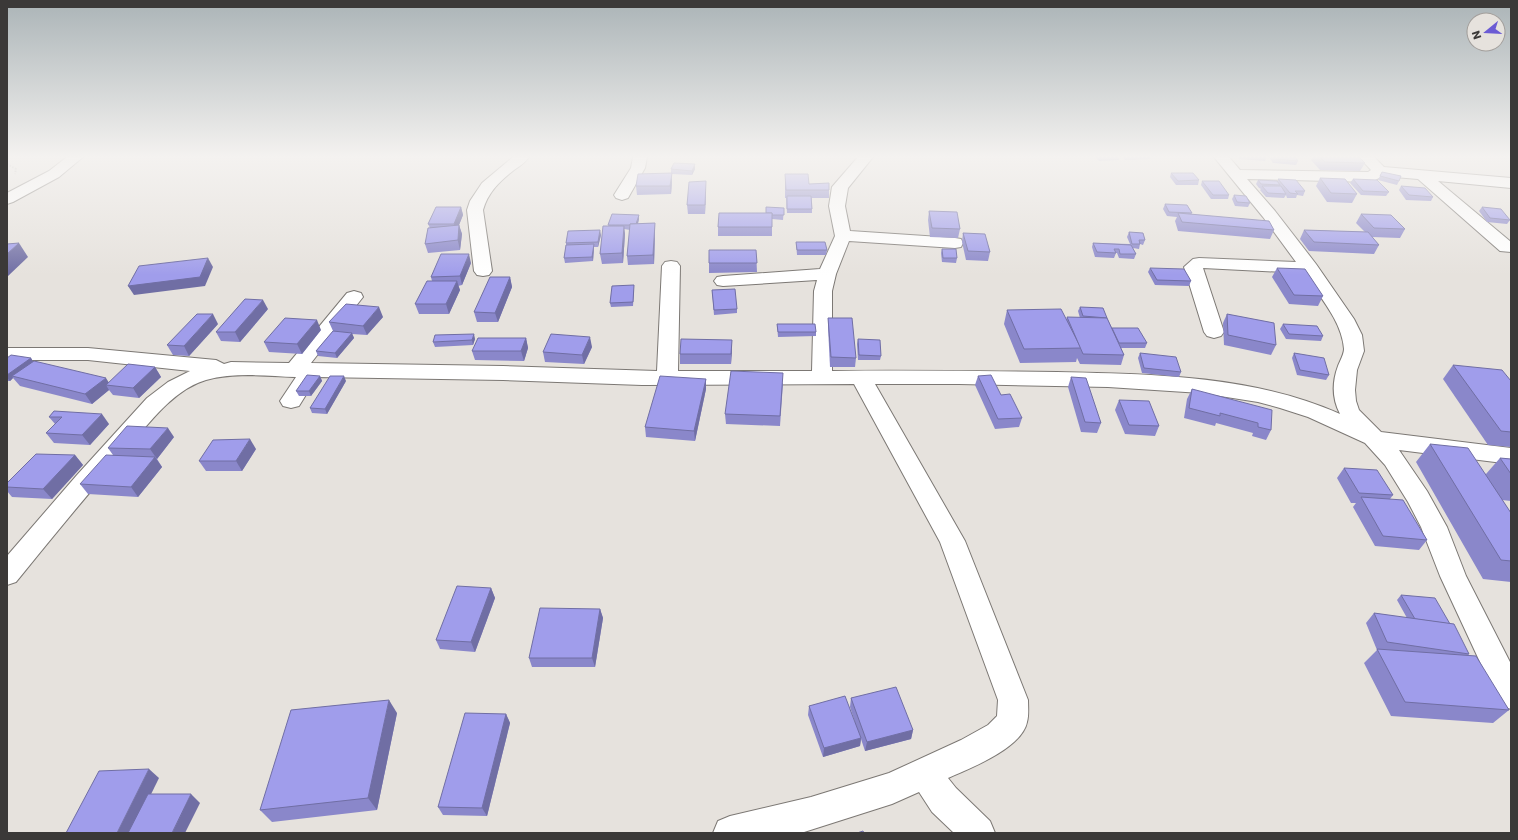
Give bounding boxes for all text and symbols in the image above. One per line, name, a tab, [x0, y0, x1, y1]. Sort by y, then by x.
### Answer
north arrow	[1466, 12, 1506, 52]
text: N	[1468, 29, 1485, 42]

